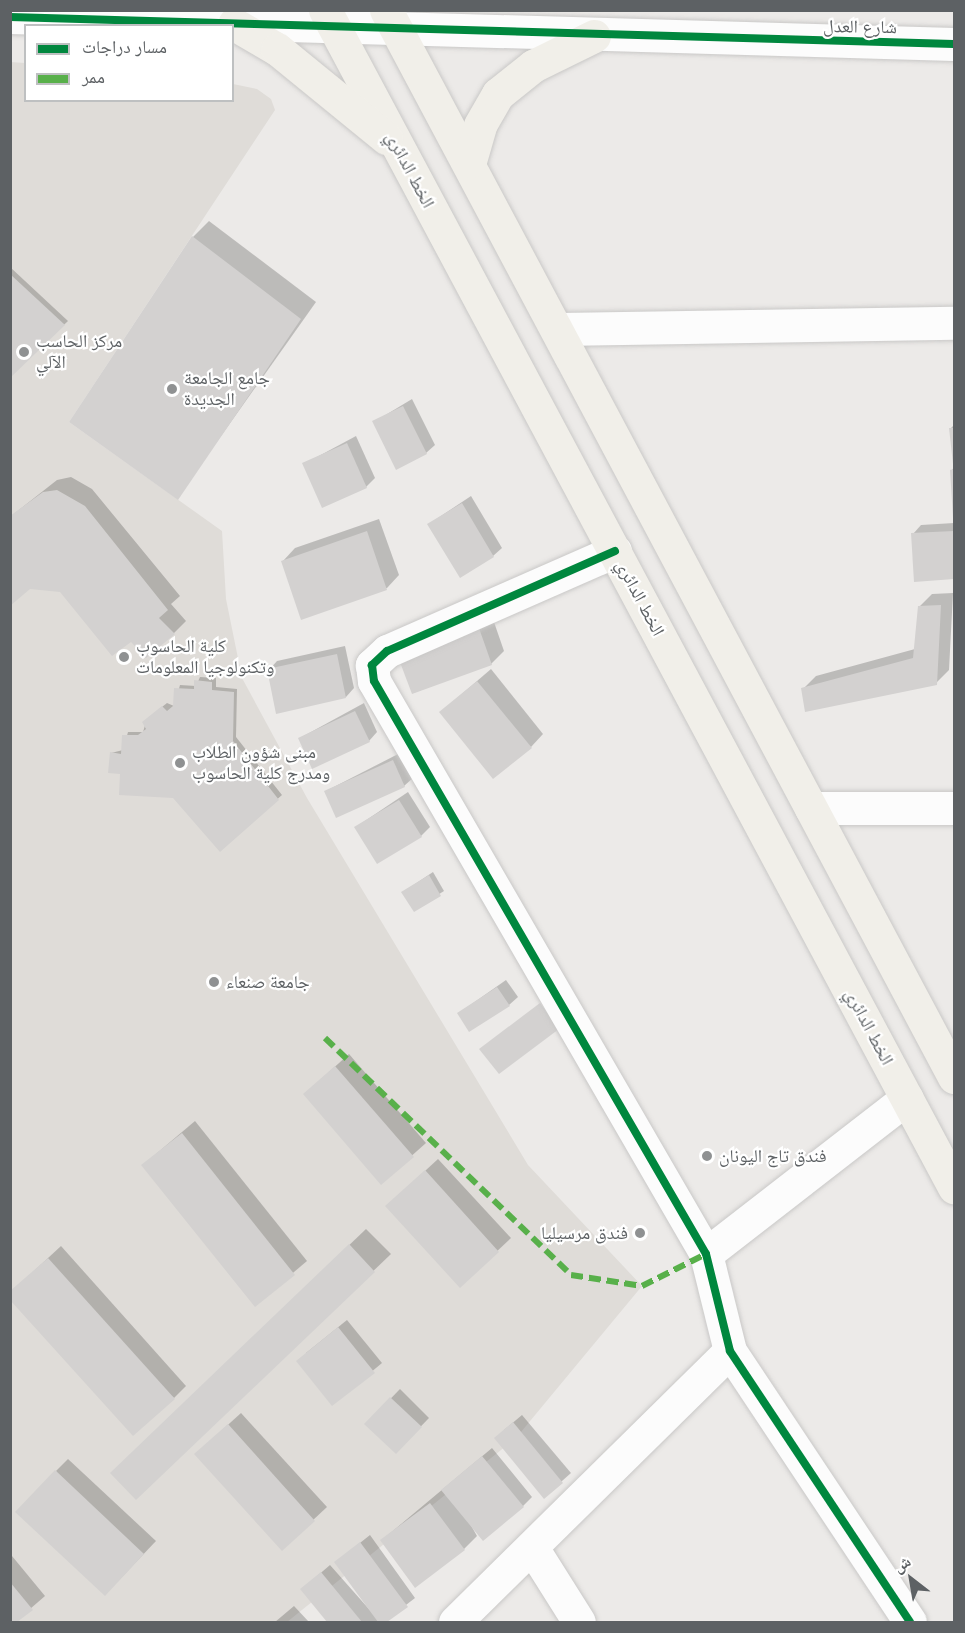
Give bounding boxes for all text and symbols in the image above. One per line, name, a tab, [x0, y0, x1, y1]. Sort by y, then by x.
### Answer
street label: شارع العدل	[823, 16, 897, 38]
legend	[24, 24, 234, 102]
text: مسار دراجات	[82, 35, 167, 58]
text: ممر	[82, 65, 105, 88]
street label: الخط الدائري	[381, 128, 439, 212]
place label: مركز الحاسب الآلي	[36, 331, 122, 374]
marker: مركز الحاسب الآلي	[17, 345, 31, 359]
place label: جامع الجامعة الجديدة	[184, 368, 270, 410]
marker: جامع الجامعة الجديدة	[165, 382, 179, 396]
street label: الخط الدائري	[611, 556, 669, 640]
place label: كلية الحاسوب وتكنولوجيا المعلومات	[136, 636, 274, 678]
marker: كلية الحاسوب وتكنولوجيا المعلومات	[117, 650, 131, 664]
place label: مبنى شؤون الطلاب ومدرج كلية الحاسوب	[192, 742, 330, 784]
marker: مبنى شؤون الطلاب ومدرج كلية الحاسوب	[173, 756, 187, 770]
place label: جامعة صنعاء	[226, 971, 310, 993]
marker: جامعة صنعاء	[207, 975, 221, 989]
street label: الخط الدائري	[840, 985, 898, 1069]
place label: فندق تاج اليونان	[719, 1145, 827, 1167]
marker: فندق تاج اليونان	[700, 1149, 714, 1163]
place label: فندق مرسيليا	[541, 1222, 628, 1244]
marker: فندق مرسيليا	[633, 1226, 647, 1240]
north arrow	[881, 1549, 941, 1609]
text: ش	[889, 1551, 914, 1577]

